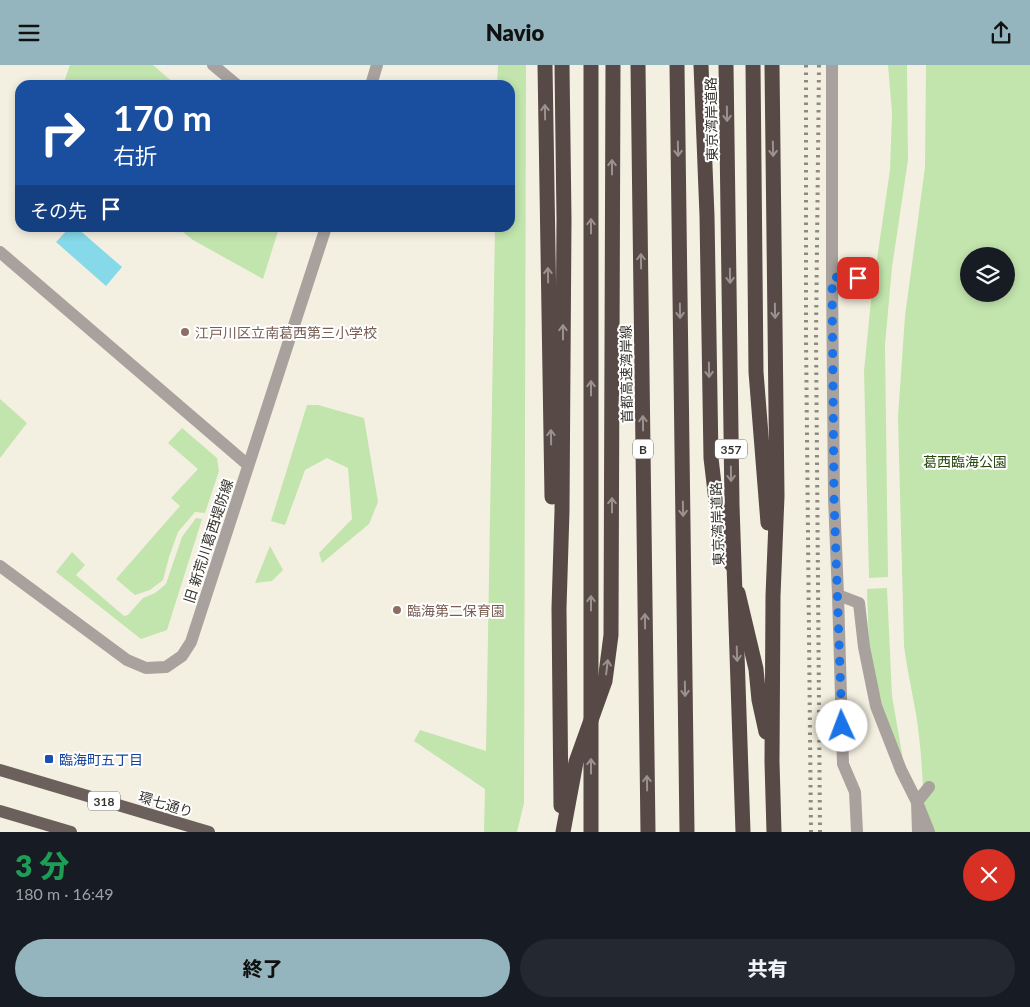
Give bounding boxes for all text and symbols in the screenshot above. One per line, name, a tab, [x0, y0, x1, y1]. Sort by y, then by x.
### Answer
icon: menu	[15, 19, 43, 47]
text: Navio	[486, 19, 544, 46]
icon: share	[987, 19, 1015, 47]
street label: 東京湾岸道路	[702, 77, 720, 161]
text: 170 m	[113, 96, 212, 138]
icon: right	[30, 100, 95, 165]
one-way arrow	[541, 104, 550, 120]
one-way arrow	[722, 105, 732, 121]
one-way arrow	[673, 140, 683, 156]
one-way arrow	[768, 140, 778, 156]
text: 右折	[113, 142, 157, 169]
one-way arrow	[607, 160, 617, 176]
icon: arrive	[97, 195, 125, 223]
text: その先	[30, 199, 87, 222]
one-way arrow	[586, 218, 596, 234]
map controls	[960, 247, 1015, 302]
button: layers	[960, 247, 1015, 302]
one-way arrow	[636, 253, 646, 270]
pin	[837, 257, 879, 299]
icon: arrive	[844, 264, 872, 292]
one-way arrow	[543, 267, 553, 283]
one-way arrow	[725, 268, 734, 284]
one-way arrow	[675, 302, 685, 319]
one-way arrow	[770, 302, 780, 319]
place label: 江戸川区立南葛西第三小学校	[195, 324, 377, 341]
one-way arrow	[558, 324, 568, 340]
street label: 首都高速湾岸線	[617, 325, 635, 423]
marker: 江戸川区立南葛西第三小学校	[179, 326, 191, 338]
one-way arrow	[705, 362, 714, 378]
one-way arrow	[586, 381, 596, 397]
one-way arrow	[638, 416, 648, 432]
one-way arrow	[546, 429, 556, 446]
road number: B	[633, 439, 653, 459]
road number: 357	[715, 439, 747, 459]
park label: 葛西臨海公園	[923, 453, 1007, 470]
one-way arrow	[727, 465, 736, 481]
street label: 旧 新荒川葛西堤防線	[180, 477, 236, 605]
street label: 東京湾岸道路	[707, 482, 727, 566]
one-way arrow	[607, 497, 617, 514]
one-way arrow	[678, 500, 687, 516]
one-way arrow	[586, 596, 596, 612]
place label: 臨海第二保育園	[407, 602, 505, 619]
marker: 臨海第二保育園	[391, 604, 403, 616]
one-way arrow	[640, 613, 650, 630]
one-way arrow	[733, 645, 742, 661]
one-way arrow	[602, 660, 612, 676]
one-way arrow	[680, 680, 690, 696]
position arrow	[815, 699, 867, 751]
place label: 臨海町五丁目	[59, 751, 143, 768]
marker: 臨海町五丁目	[43, 753, 55, 765]
one-way arrow	[586, 758, 596, 774]
one-way arrow	[643, 776, 652, 792]
street label: 環七通り	[137, 788, 195, 820]
road number: 318	[88, 791, 120, 811]
text: 3 分	[15, 847, 69, 883]
button: close	[963, 849, 1015, 901]
text: 180 m · 16:49	[15, 884, 114, 903]
button: 終了	[15, 939, 510, 997]
button: 共有	[520, 939, 1015, 997]

